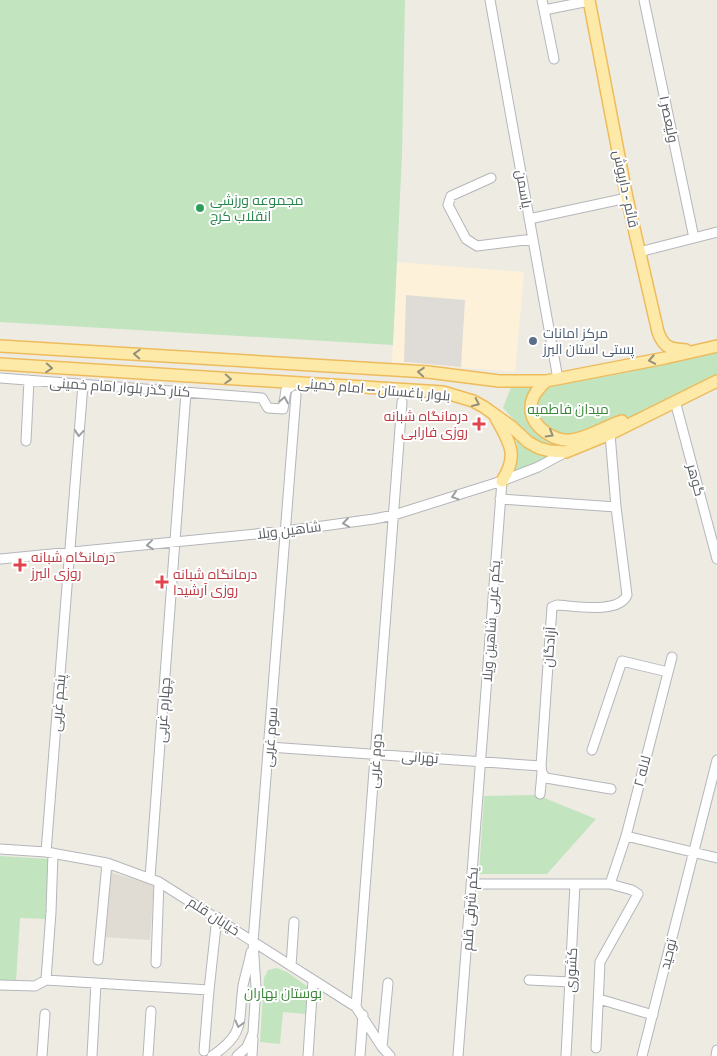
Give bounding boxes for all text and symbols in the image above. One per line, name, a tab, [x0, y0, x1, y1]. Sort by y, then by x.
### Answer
street label: ولیعصر ۱	[655, 94, 683, 144]
street label: قائم - داریوش	[608, 149, 643, 230]
street label: یاسمن	[512, 168, 536, 210]
place label: مجموعه ورزشی انقلاب کرج	[210, 191, 304, 225]
marker: مجموعه ورزشی انقلاب کرج	[194, 202, 206, 214]
place label: مرکز امانات پستی استان البرز	[542, 324, 634, 359]
marker: مرکز امانات پستی استان البرز	[527, 335, 539, 347]
one-way arrow	[132, 349, 140, 360]
one-way arrow	[648, 355, 657, 365]
one-way arrow	[45, 362, 53, 373]
one-way arrow	[417, 366, 425, 377]
street label: کنار گذر بلوار امام خمینی	[49, 373, 191, 402]
one-way arrow	[225, 373, 233, 384]
street label: بلوار باغستان -- امام خمینی	[297, 373, 451, 406]
one-way arrow	[279, 396, 289, 405]
one-way arrow	[471, 397, 480, 408]
park label: میدان فاطمیه	[527, 400, 609, 418]
place label: درمانگاه شبانه روزی فارابی	[384, 407, 468, 441]
marker: درمانگاه شبانه روزی فارابی	[472, 417, 486, 431]
one-way arrow	[545, 428, 554, 438]
one-way arrow	[74, 429, 85, 437]
street label: گوهر	[683, 461, 709, 498]
one-way arrow	[452, 490, 460, 500]
street label: شاهین ویلا	[256, 517, 322, 543]
one-way arrow	[342, 517, 350, 528]
one-way arrow	[146, 539, 154, 550]
place label: درمانگاه شبانه روزی البرز	[30, 548, 115, 582]
marker: درمانگاه شبانه روزی البرز	[13, 558, 27, 572]
street label: یکم غربی شاهین ویلا	[478, 559, 505, 682]
place label: درمانگاه شبانه روزی آرشیدا	[173, 565, 257, 599]
marker: درمانگاه شبانه روزی آرشیدا	[155, 575, 169, 589]
street label: آزادگان	[539, 626, 559, 668]
street label: پنجم غربی	[47, 673, 70, 732]
street label: چهارم غربی	[152, 677, 175, 743]
street label: سوم غربی	[258, 706, 283, 768]
street label: دوم غربی	[364, 733, 387, 789]
street label: تهرانی	[401, 747, 439, 767]
street label: لاله ۲	[629, 753, 655, 789]
street label: یکم شرقی قلم	[458, 866, 483, 952]
street label: خیابان قلم	[184, 893, 243, 940]
street label: توحید	[655, 936, 681, 971]
street label: کشوری	[561, 947, 581, 993]
park label: بوستان بهاران	[244, 984, 322, 1002]
one-way arrow	[234, 1020, 244, 1028]

